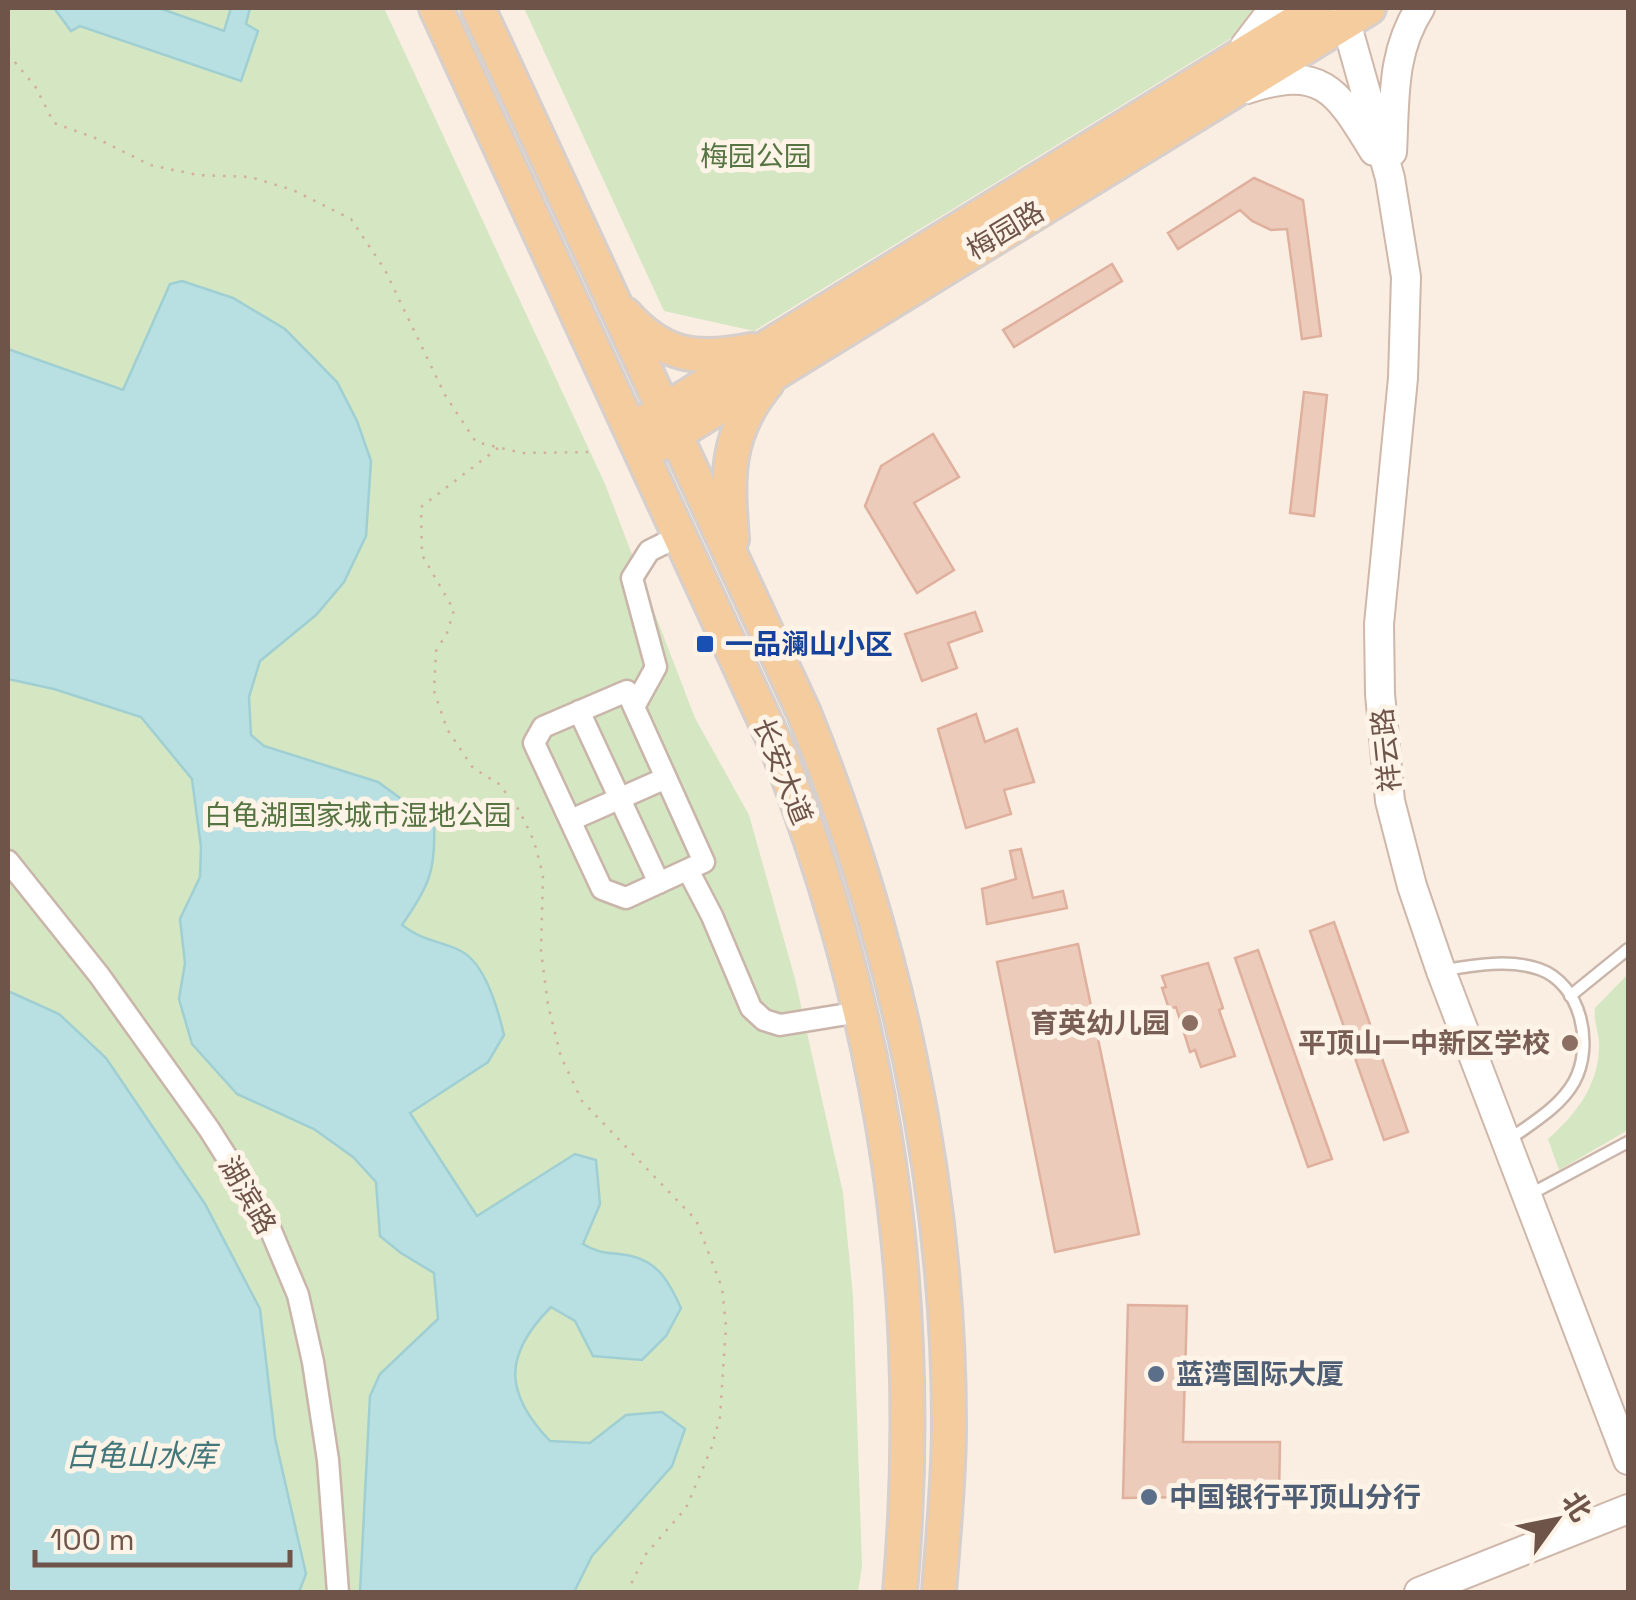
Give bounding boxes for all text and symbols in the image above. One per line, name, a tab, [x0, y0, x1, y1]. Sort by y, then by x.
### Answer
park label: 梅园公园	[700, 138, 812, 174]
street label: 梅园路	[960, 193, 1050, 267]
place label: 一品澜山小区	[725, 626, 893, 662]
marker: 一品澜山小区	[694, 633, 716, 655]
street label: 祥云路	[1364, 706, 1408, 794]
street label: 长安大道	[745, 712, 821, 830]
park label: 白龟湖国家城市湿地公园	[204, 797, 512, 833]
place label: 育英幼儿园	[1030, 1005, 1170, 1041]
marker: 育英幼儿园	[1179, 1012, 1201, 1034]
place label: 平顶山一中新区学校	[1298, 1025, 1550, 1061]
marker: 平顶山一中新区学校	[1559, 1032, 1581, 1054]
street label: 湖滨路	[211, 1150, 285, 1240]
place label: 蓝湾国际大厦	[1176, 1356, 1344, 1392]
marker: 蓝湾国际大厦	[1145, 1363, 1167, 1385]
water label: 白龟山水库	[66, 1436, 221, 1475]
north arrow	[1506, 1470, 1606, 1570]
place label: 中国银行平顶山分行	[1169, 1479, 1421, 1515]
text: 北	[1554, 1485, 1600, 1528]
marker: 中国银行平顶山分行	[1138, 1486, 1160, 1508]
scale bar	[35, 1505, 290, 1567]
text: 100 m	[50, 1520, 135, 1559]

